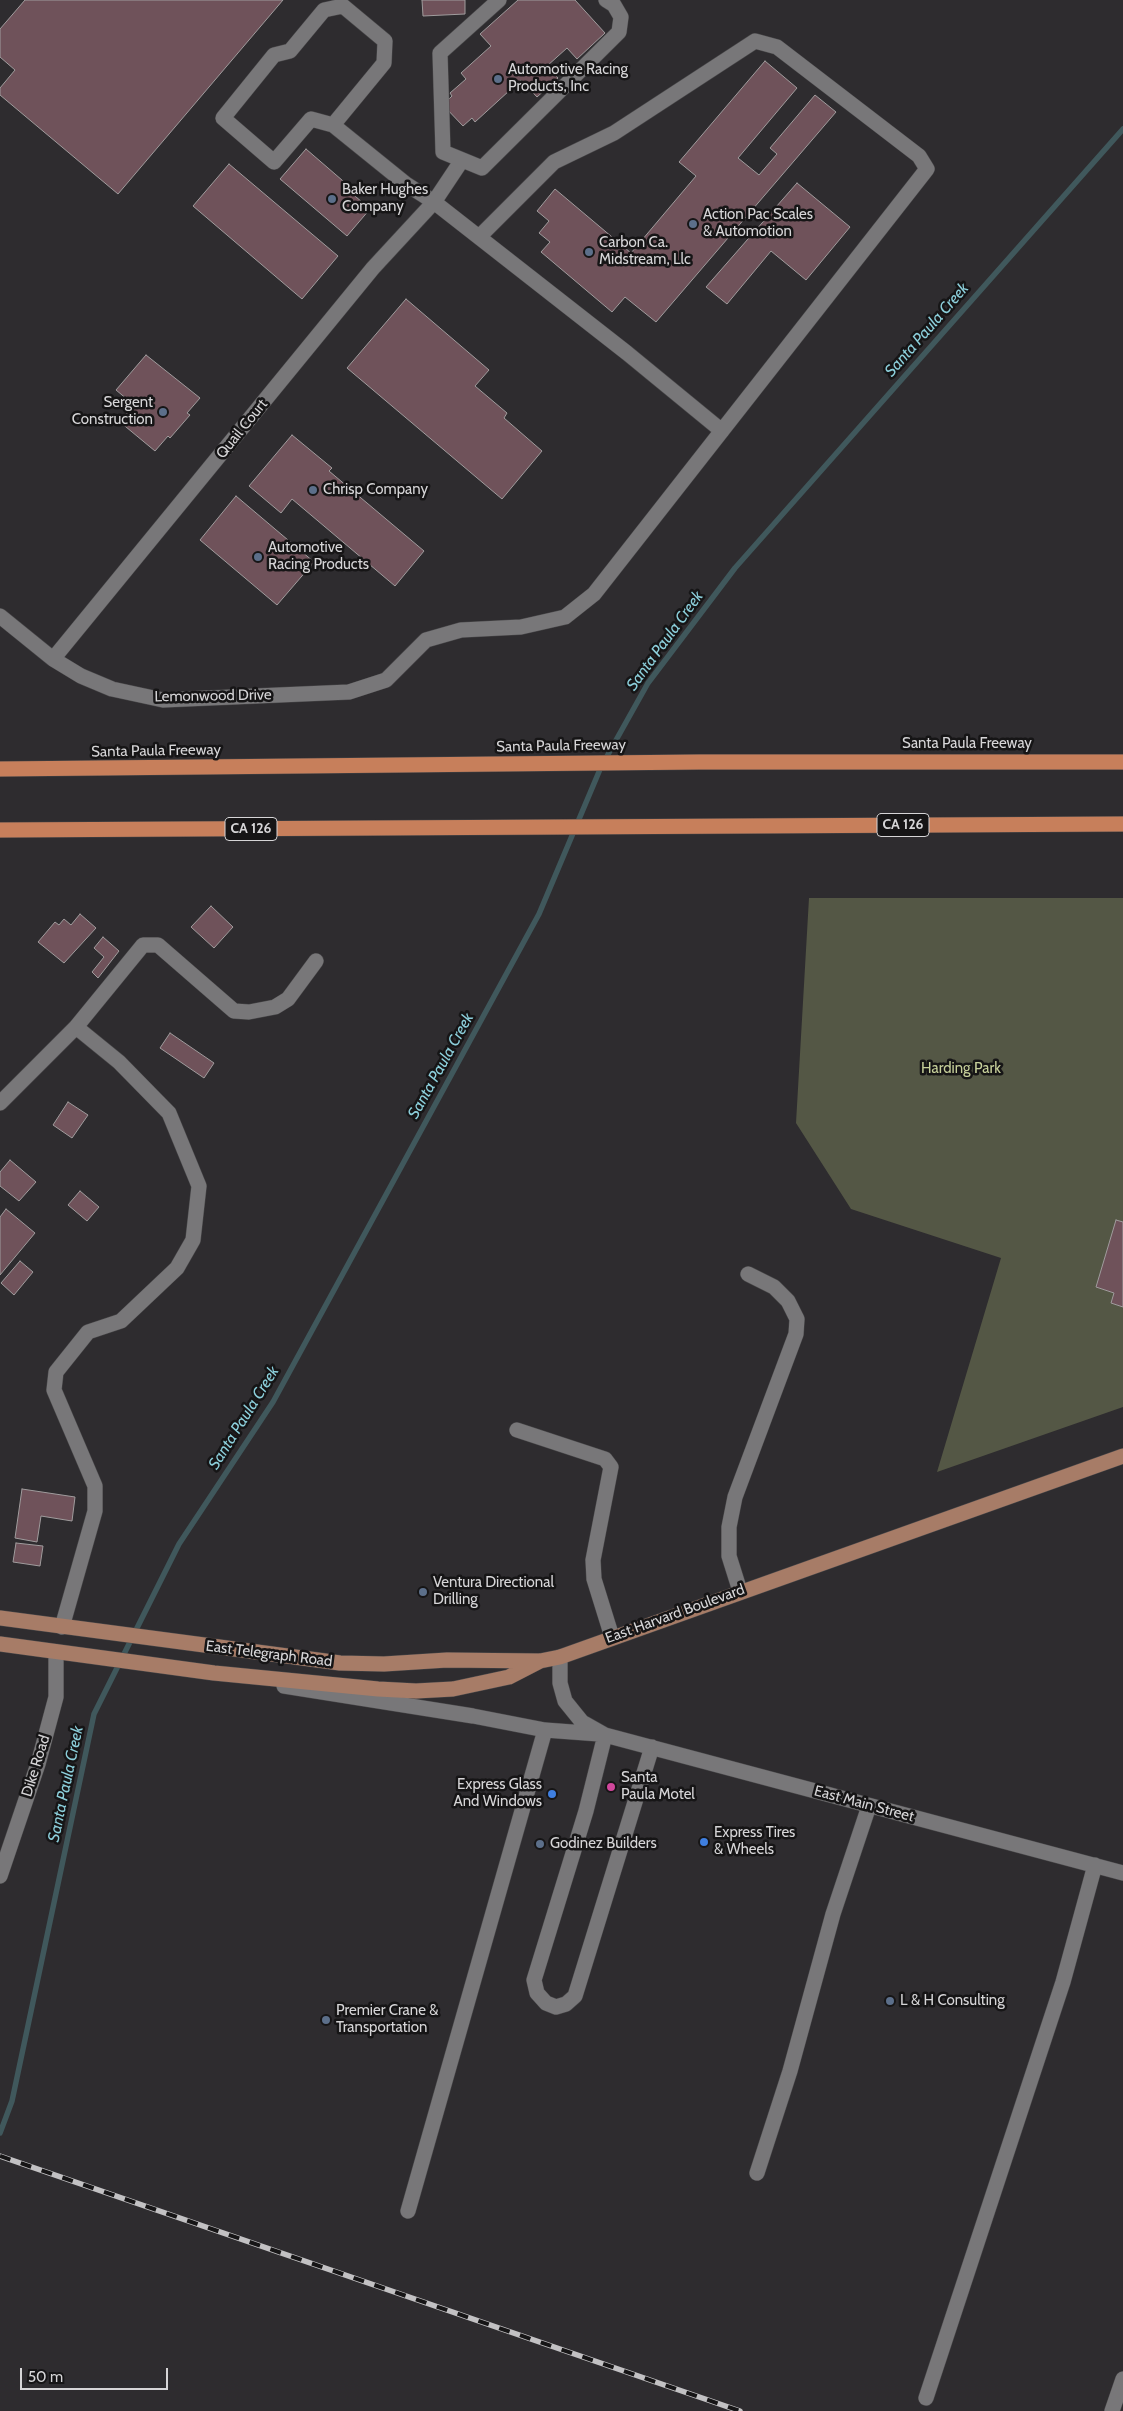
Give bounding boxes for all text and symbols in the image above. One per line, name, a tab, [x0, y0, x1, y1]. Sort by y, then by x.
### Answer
place label: Automotive Racing Products, Inc	[508, 61, 628, 96]
marker: Automotive Racing Products, Inc	[492, 73, 504, 85]
place label: Baker Hughes Company	[342, 181, 428, 216]
marker: Baker Hughes Company	[326, 193, 338, 205]
place label: Action Pac Scales & Automotion	[703, 206, 813, 241]
marker: Action Pac Scales & Automotion	[687, 218, 699, 230]
place label: Carbon Ca. Midstream, Llc	[599, 234, 691, 269]
marker: Carbon Ca. Midstream, Llc	[583, 246, 595, 258]
water label: Santa Paula Creek	[881, 279, 973, 381]
place label: Sergent Construction	[72, 394, 153, 429]
street label: Quail Court	[212, 396, 272, 462]
marker: Sergent Construction	[157, 406, 169, 418]
place label: Chrisp Company	[323, 481, 428, 499]
marker: Chrisp Company	[307, 484, 319, 496]
place label: Automotive Racing Products	[268, 539, 369, 574]
marker: Automotive Racing Products	[252, 551, 264, 563]
water label: Santa Paula Creek	[623, 588, 707, 694]
street label: Lemonwood Drive	[154, 686, 272, 706]
street label: Santa Paula Freeway	[902, 735, 1032, 753]
street label: Santa Paula Freeway	[496, 736, 626, 756]
street label: Santa Paula Freeway	[91, 741, 221, 761]
road number: CA 126	[877, 814, 929, 836]
road number: CA 126	[225, 818, 277, 841]
water label: Santa Paula Creek	[404, 1010, 478, 1122]
park label: Harding Park	[921, 1060, 1001, 1078]
water label: Santa Paula Creek	[205, 1363, 283, 1473]
place label: Ventura Directional Drilling	[433, 1574, 554, 1609]
street label: East Harvard Boulevard	[603, 1580, 747, 1648]
marker: Ventura Directional Drilling	[417, 1586, 429, 1598]
street label: East Telegraph Road	[205, 1637, 333, 1671]
water label: Santa Paula Creek	[44, 1724, 88, 1844]
street label: Dike Road	[18, 1733, 54, 1799]
place label: Santa Paula Motel	[621, 1769, 695, 1804]
place label: Express Glass And Windows	[453, 1776, 542, 1811]
marker: Santa Paula Motel	[605, 1781, 617, 1793]
street label: East Main Street	[812, 1782, 916, 1826]
marker: Express Glass And Windows	[546, 1788, 558, 1800]
place label: Express Tires & Wheels	[714, 1824, 795, 1859]
place label: Godinez Builders	[550, 1835, 657, 1853]
marker: Express Tires & Wheels	[698, 1836, 710, 1848]
marker: Godinez Builders	[534, 1838, 546, 1850]
place label: L & H Consulting	[900, 1992, 1005, 2010]
marker: L & H Consulting	[884, 1995, 896, 2007]
place label: Premier Crane & Transportation	[336, 2002, 438, 2037]
marker: Premier Crane & Transportation	[320, 2014, 332, 2026]
scale bar	[22, 2358, 170, 2390]
text: 50 m	[28, 2368, 63, 2386]

